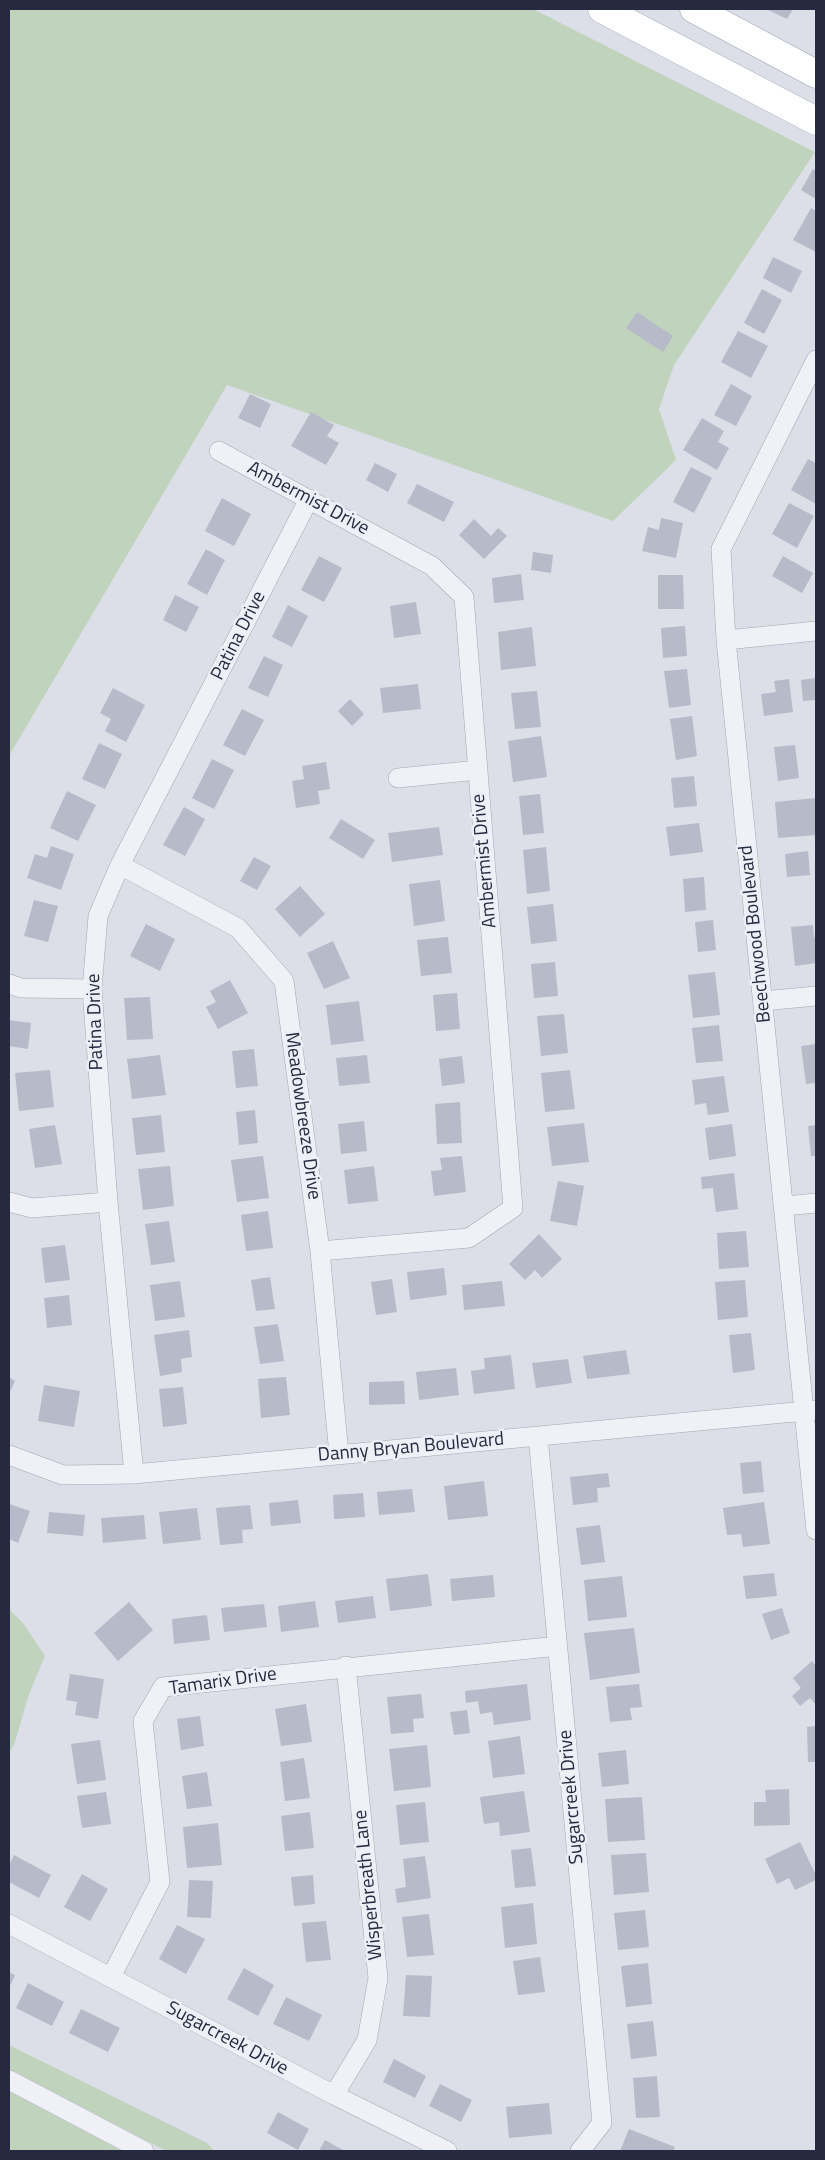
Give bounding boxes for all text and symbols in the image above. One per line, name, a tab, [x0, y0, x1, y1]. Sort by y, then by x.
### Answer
street label: Ambermist Drive	[243, 457, 373, 541]
street label: Patina Drive	[207, 588, 271, 684]
street label: Ambermist Drive	[468, 793, 502, 929]
street label: Beechwood Boulevard	[735, 844, 777, 1024]
street label: Patina Drive	[83, 973, 109, 1071]
street label: Meadowbreeze Drive	[279, 1031, 325, 1201]
street label: Danny Bryan Boulevard	[317, 1428, 505, 1468]
street label: Tamarix Drive	[168, 1663, 278, 1701]
street label: Sugarcreek Drive	[555, 1729, 589, 1865]
street label: Wisperbreath Lane	[350, 1809, 388, 1961]
street label: Sugarcreek Drive	[162, 1997, 292, 2081]

